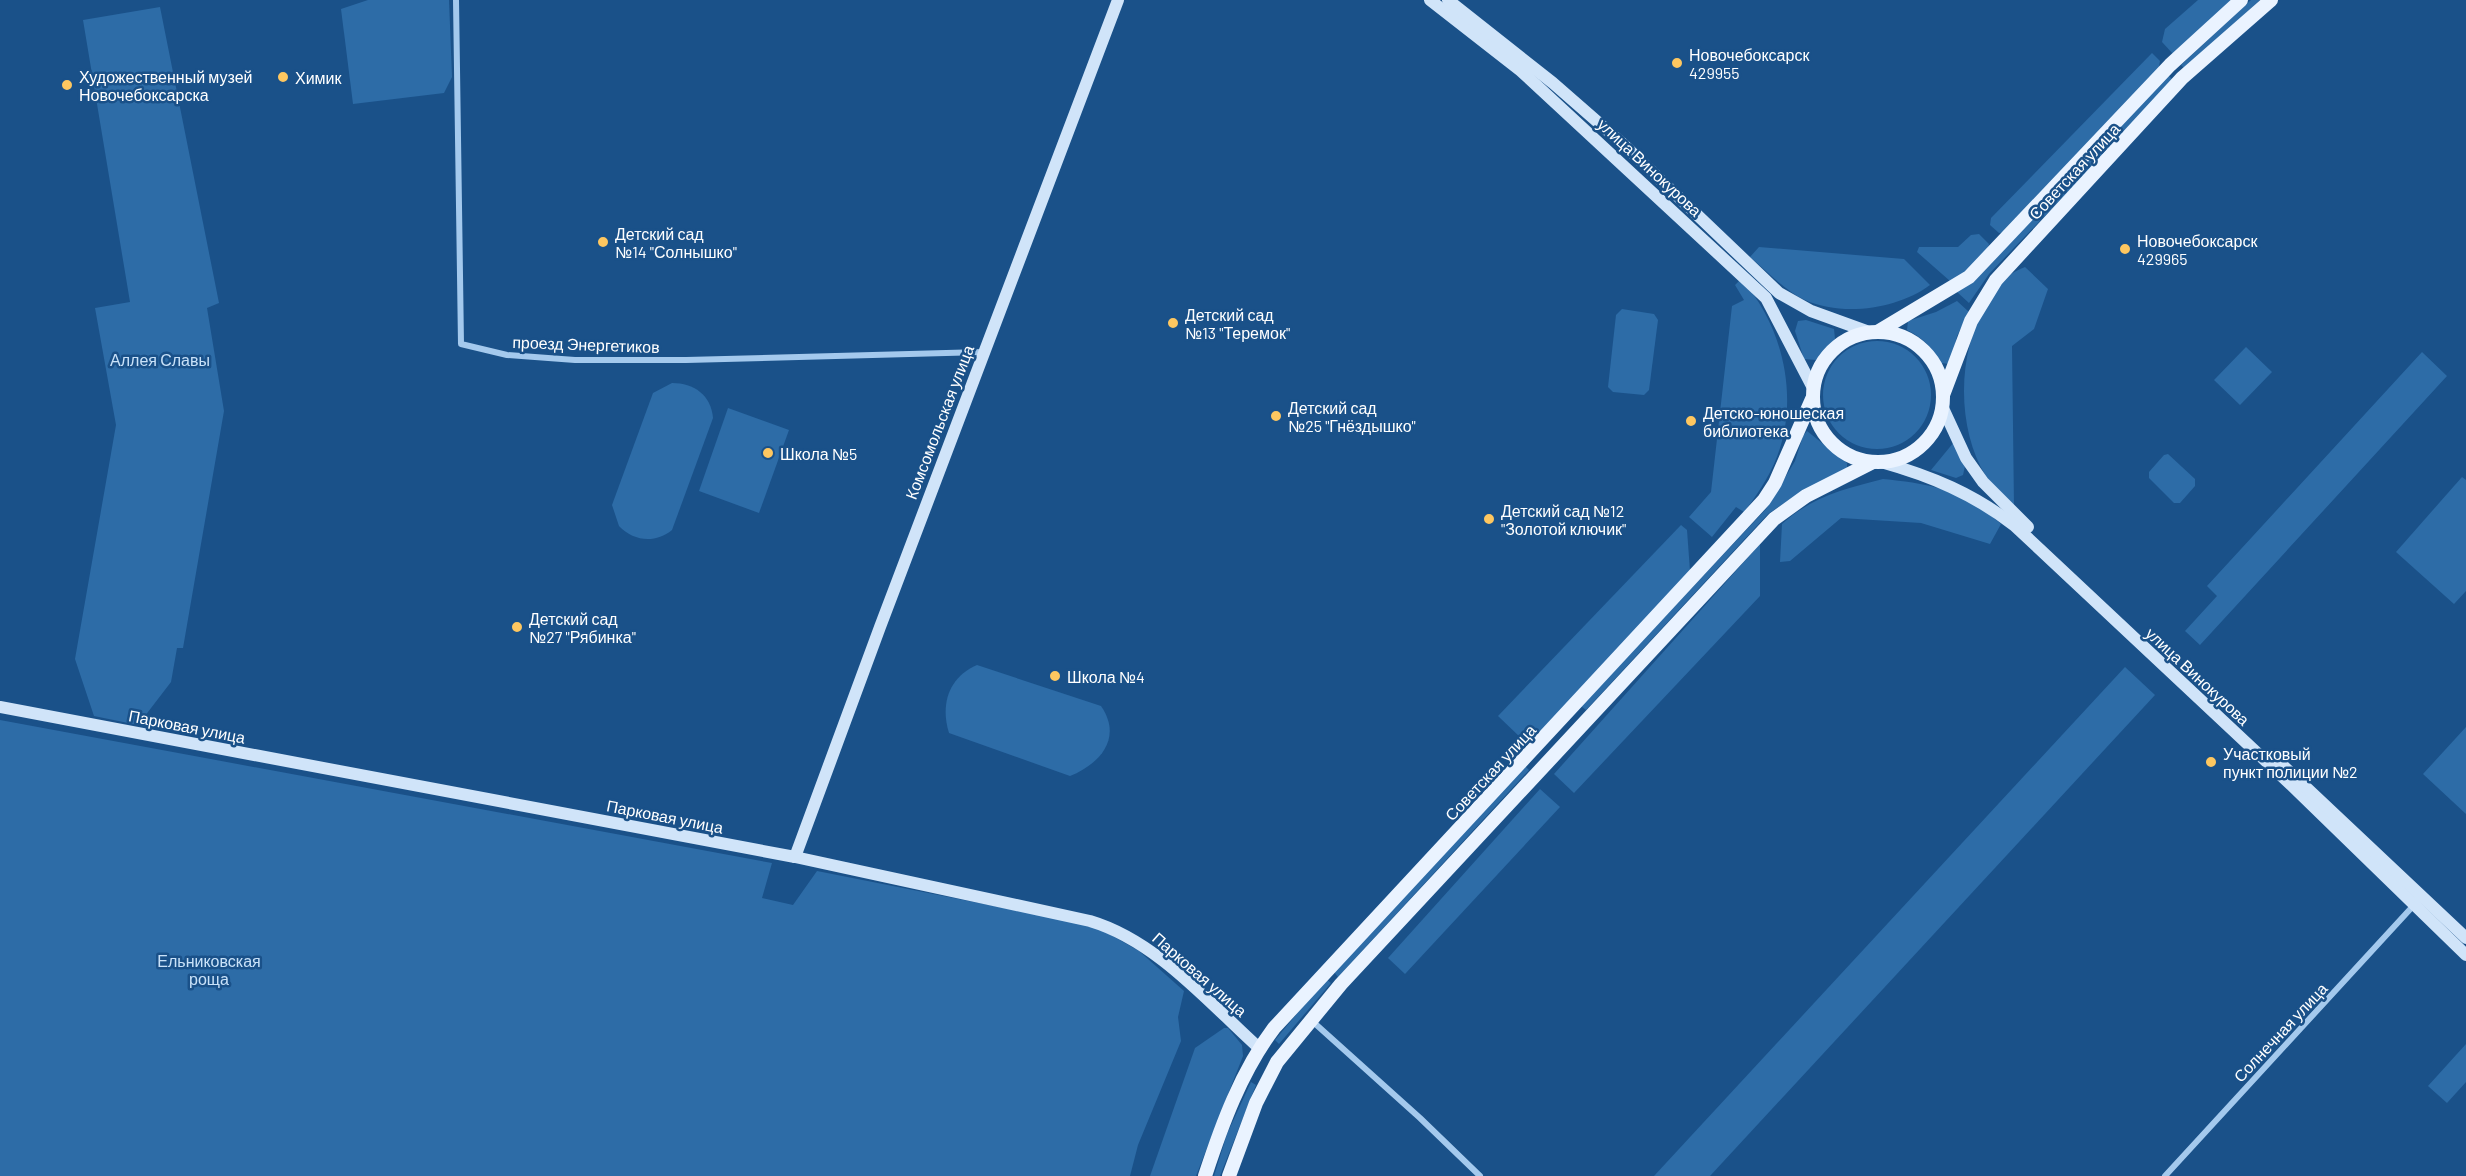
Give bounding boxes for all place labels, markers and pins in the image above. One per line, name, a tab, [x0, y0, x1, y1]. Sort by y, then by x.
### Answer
place label: Новочебоксарск 429955	[1689, 45, 1810, 82]
marker: Новочебоксарск 429955	[1670, 56, 1684, 70]
place label: Художественный музей Новочебоксарска	[79, 67, 252, 104]
place label: Химик	[295, 68, 343, 87]
marker: Химик	[276, 70, 290, 84]
marker: Художественный музей Новочебоксарска	[60, 78, 74, 92]
place label: Детский сад №14 "Солнышко"	[615, 224, 737, 261]
place label: Новочебоксарск 429965	[2137, 231, 2258, 268]
marker: Детский сад №14 "Солнышко"	[596, 235, 610, 249]
marker: Новочебоксарск 429965	[2118, 242, 2132, 256]
place label: Детский сад №13 "Теремок"	[1185, 305, 1290, 342]
marker: Детский сад №13 "Теремок"	[1166, 316, 1180, 330]
place label: Детский сад №25 "Гнёздышко"	[1288, 398, 1416, 435]
place label: Детско-юношеская библиотека	[1703, 403, 1844, 440]
marker: Детский сад №25 "Гнёздышко"	[1269, 409, 1283, 423]
marker: Детско-юношеская библиотека	[1684, 414, 1698, 428]
place label: Школа №5	[780, 444, 857, 463]
marker: Школа №5	[761, 446, 775, 460]
place label: Детский сад №12 "Золотой ключик"	[1501, 501, 1626, 538]
marker: Детский сад №12 "Золотой ключик"	[1482, 512, 1496, 526]
place label: Детский сад №27 "Рябинка"	[529, 609, 636, 646]
marker: Детский сад №27 "Рябинка"	[510, 620, 524, 634]
place label: Школа №4	[1067, 667, 1145, 686]
marker: Школа №4	[1048, 669, 1062, 683]
place label: Участковый пункт полиции №2	[2223, 744, 2358, 781]
marker: Участковый пункт полиции №2	[2204, 755, 2218, 769]

